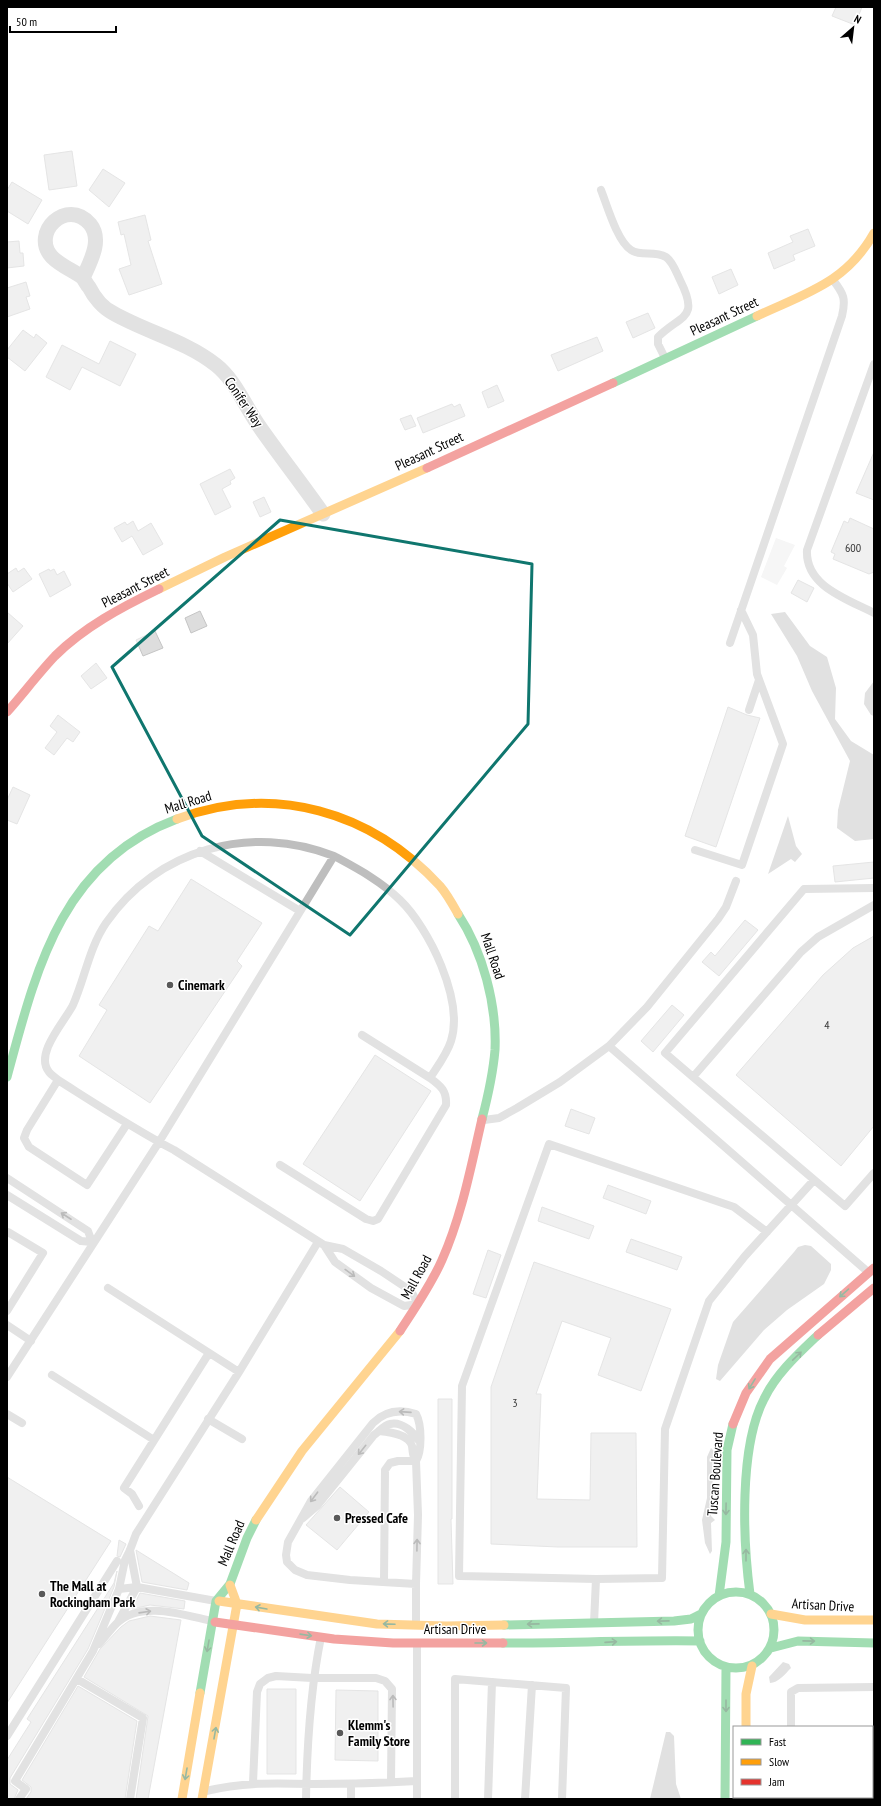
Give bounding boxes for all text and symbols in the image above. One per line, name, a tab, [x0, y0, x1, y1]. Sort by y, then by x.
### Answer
scale bar	[10, 8, 116, 34]
north arrow	[833, 8, 873, 48]
text: N	[852, 12, 864, 27]
text: 50 m	[16, 14, 37, 29]
street label: Pleasant Street	[687, 292, 761, 340]
street label: Conifer Way	[221, 373, 268, 431]
street label: Pleasant Street	[392, 427, 466, 475]
house number: 600	[845, 540, 861, 555]
street label: Pleasant Street	[98, 562, 172, 612]
street label: Mall Road	[162, 786, 214, 818]
street label: Mall Road	[477, 930, 509, 982]
place label: Cinemark	[178, 976, 225, 994]
marker: Cinemark	[165, 980, 175, 990]
house number: 4	[824, 1017, 830, 1032]
one-way arrow	[61, 1212, 72, 1220]
street label: Mall Road	[397, 1252, 435, 1302]
one-way arrow	[344, 1269, 355, 1277]
one-way arrow	[839, 1288, 850, 1297]
one-way arrow	[792, 1351, 802, 1361]
one-way arrow	[748, 1378, 756, 1389]
house number: 3	[512, 1395, 518, 1410]
one-way arrow	[399, 1409, 412, 1416]
street label: Tuscan Boulevard	[703, 1431, 727, 1517]
one-way arrow	[357, 1445, 366, 1456]
one-way arrow	[310, 1491, 318, 1502]
one-way arrow	[723, 1502, 730, 1515]
place label: Pressed Cafe	[345, 1509, 408, 1527]
marker: Pressed Cafe	[332, 1513, 342, 1523]
street label: Mall Road	[213, 1517, 249, 1569]
one-way arrow	[413, 1539, 421, 1552]
one-way arrow	[742, 1549, 750, 1562]
place label: The Mall at Rockingham Park	[50, 1577, 135, 1611]
marker: The Mall at Rockingham Park	[37, 1589, 47, 1599]
street label: Artisan Drive	[791, 1594, 855, 1616]
one-way arrow	[254, 1603, 267, 1611]
one-way arrow	[138, 1608, 151, 1616]
one-way arrow	[657, 1617, 670, 1625]
street label: Artisan Drive	[424, 1620, 486, 1638]
one-way arrow	[383, 1621, 396, 1628]
one-way arrow	[527, 1621, 540, 1628]
one-way arrow	[299, 1631, 312, 1639]
one-way arrow	[802, 1637, 815, 1645]
one-way arrow	[204, 1639, 212, 1652]
one-way arrow	[474, 1639, 487, 1647]
one-way arrow	[604, 1639, 617, 1646]
one-way arrow	[389, 1695, 396, 1708]
one-way arrow	[722, 1699, 730, 1712]
place label: Klemm's Family Store	[348, 1716, 410, 1750]
legend	[733, 1726, 873, 1798]
one-way arrow	[212, 1727, 220, 1740]
marker: Klemm's Family Store	[335, 1728, 345, 1738]
text: Fast	[769, 1734, 787, 1749]
text: Slow	[769, 1754, 790, 1769]
one-way arrow	[182, 1767, 190, 1780]
text: Jam	[768, 1774, 785, 1789]

